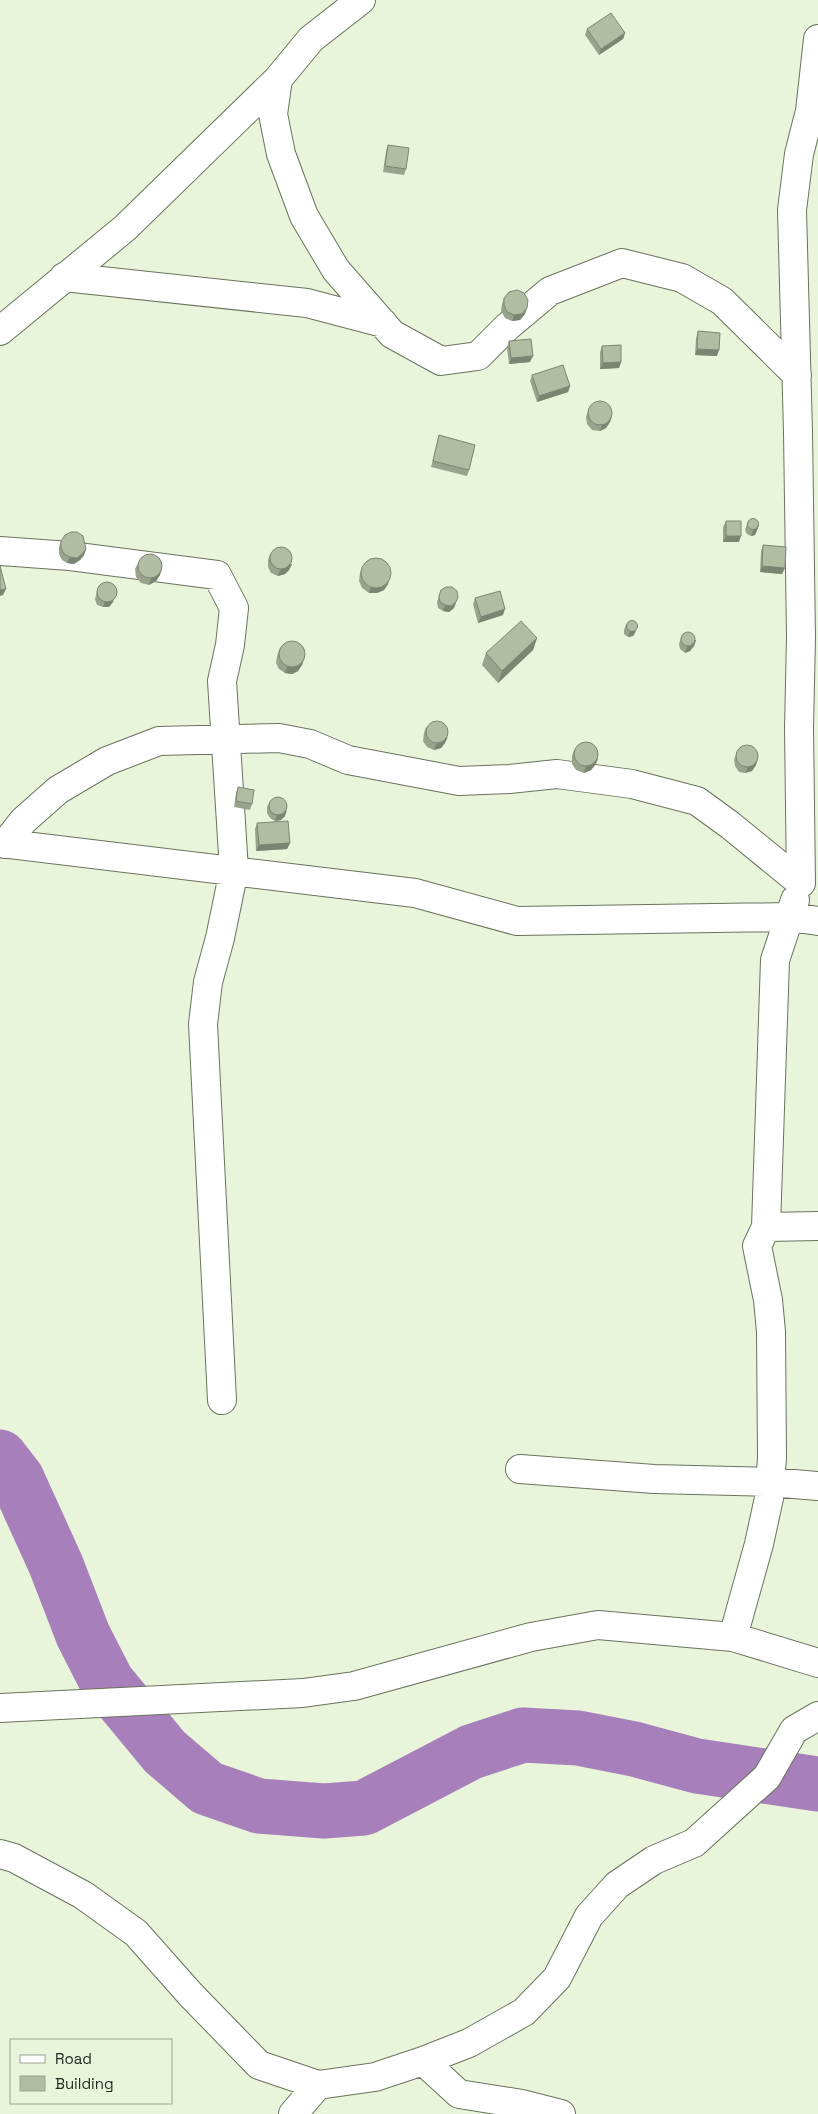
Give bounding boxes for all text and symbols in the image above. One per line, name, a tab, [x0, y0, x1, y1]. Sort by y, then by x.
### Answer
legend	[10, 2039, 172, 2104]
text: Road	[55, 2049, 92, 2068]
text: Building	[55, 2074, 114, 2093]

